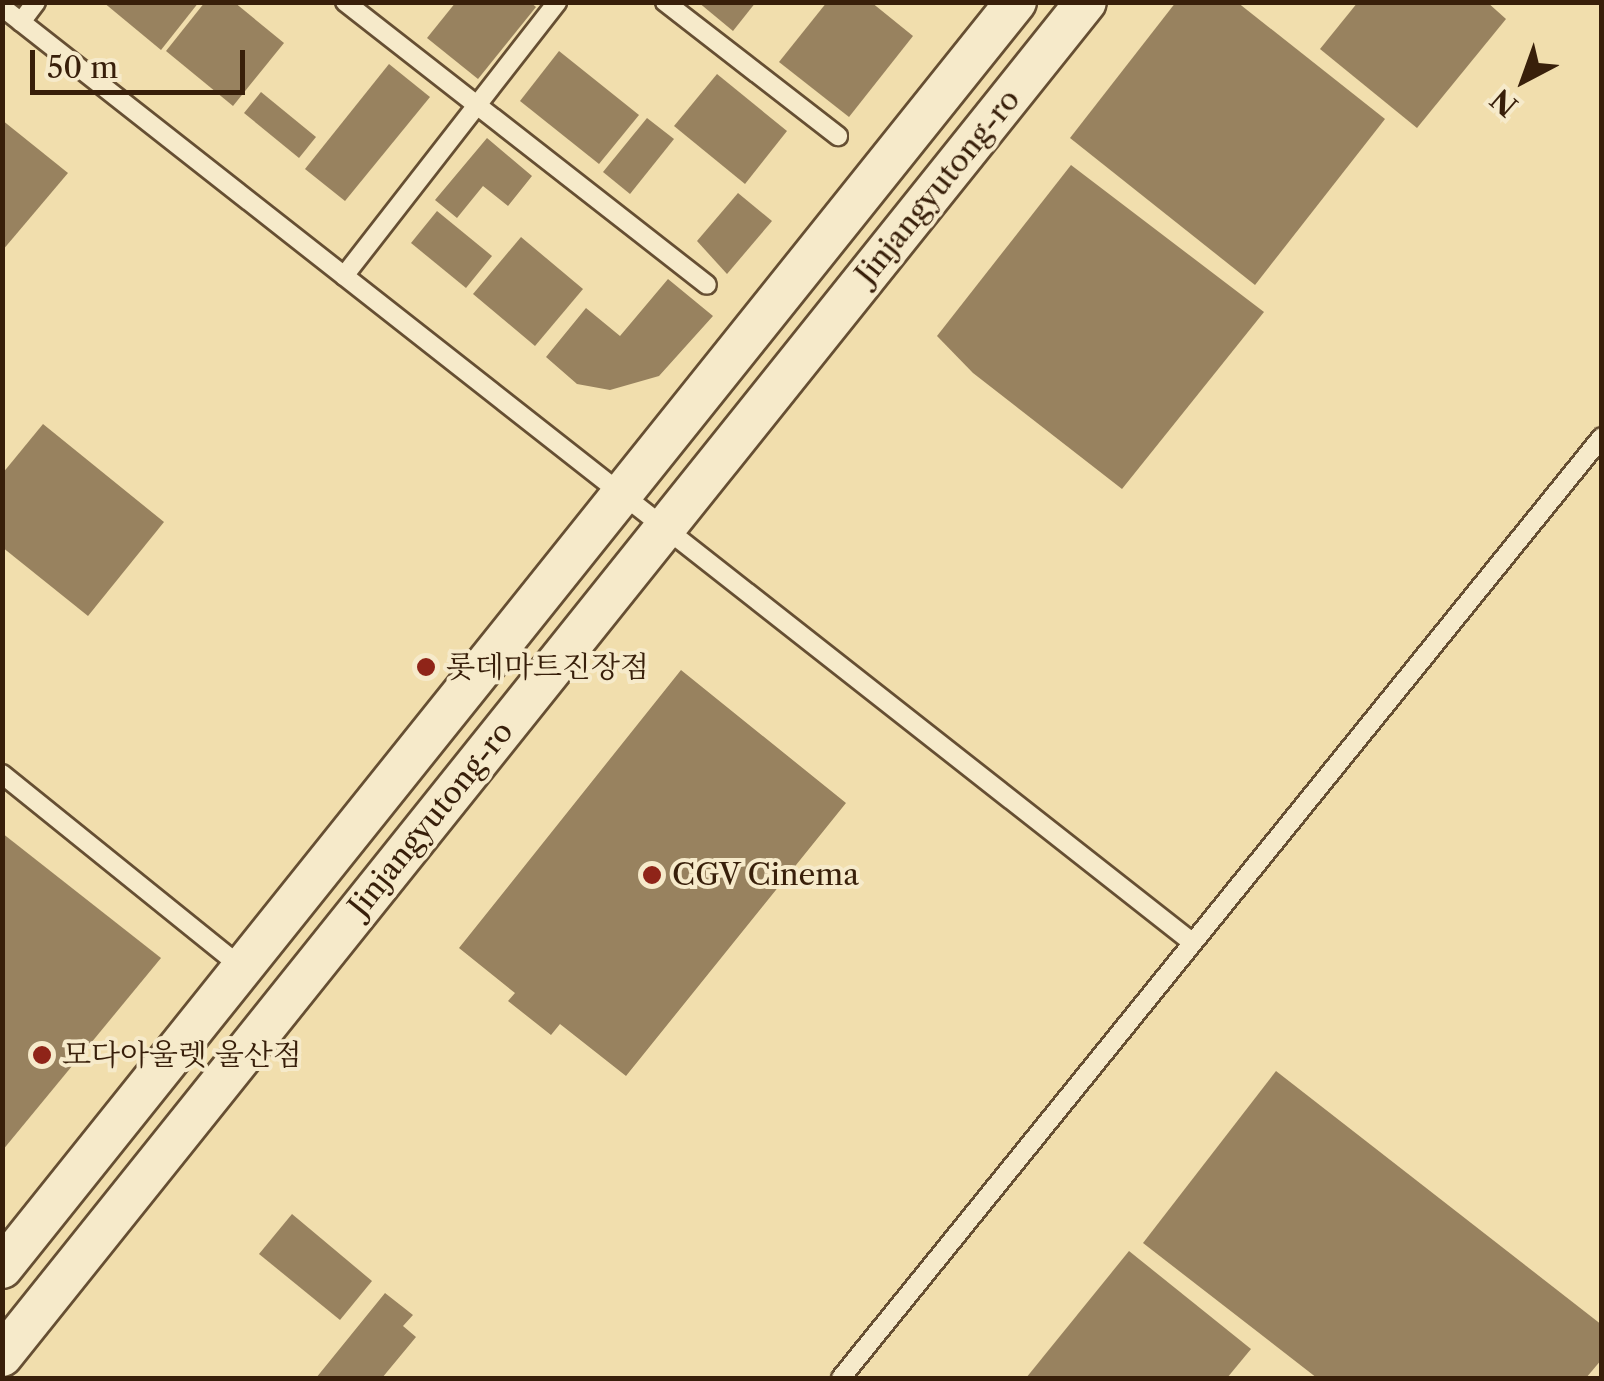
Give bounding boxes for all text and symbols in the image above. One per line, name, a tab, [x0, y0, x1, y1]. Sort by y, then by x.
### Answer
scale bar	[35, 30, 250, 92]
north arrow	[1474, 30, 1574, 130]
text: 50 m	[47, 49, 118, 86]
street label: Jinjangyutong-ro	[848, 82, 1028, 292]
text: N	[1484, 82, 1525, 123]
place label: 롯데마트진장점	[446, 649, 649, 685]
marker: 롯데마트진장점	[415, 656, 437, 678]
street label: Jinjangyutong-ro	[341, 714, 521, 924]
place label: CGV Cinema	[672, 857, 860, 893]
marker: CGV Cinema	[641, 864, 663, 886]
place label: 모다아울렛 울산점	[62, 1037, 302, 1073]
marker: 모다아울렛 울산점	[31, 1044, 53, 1066]

